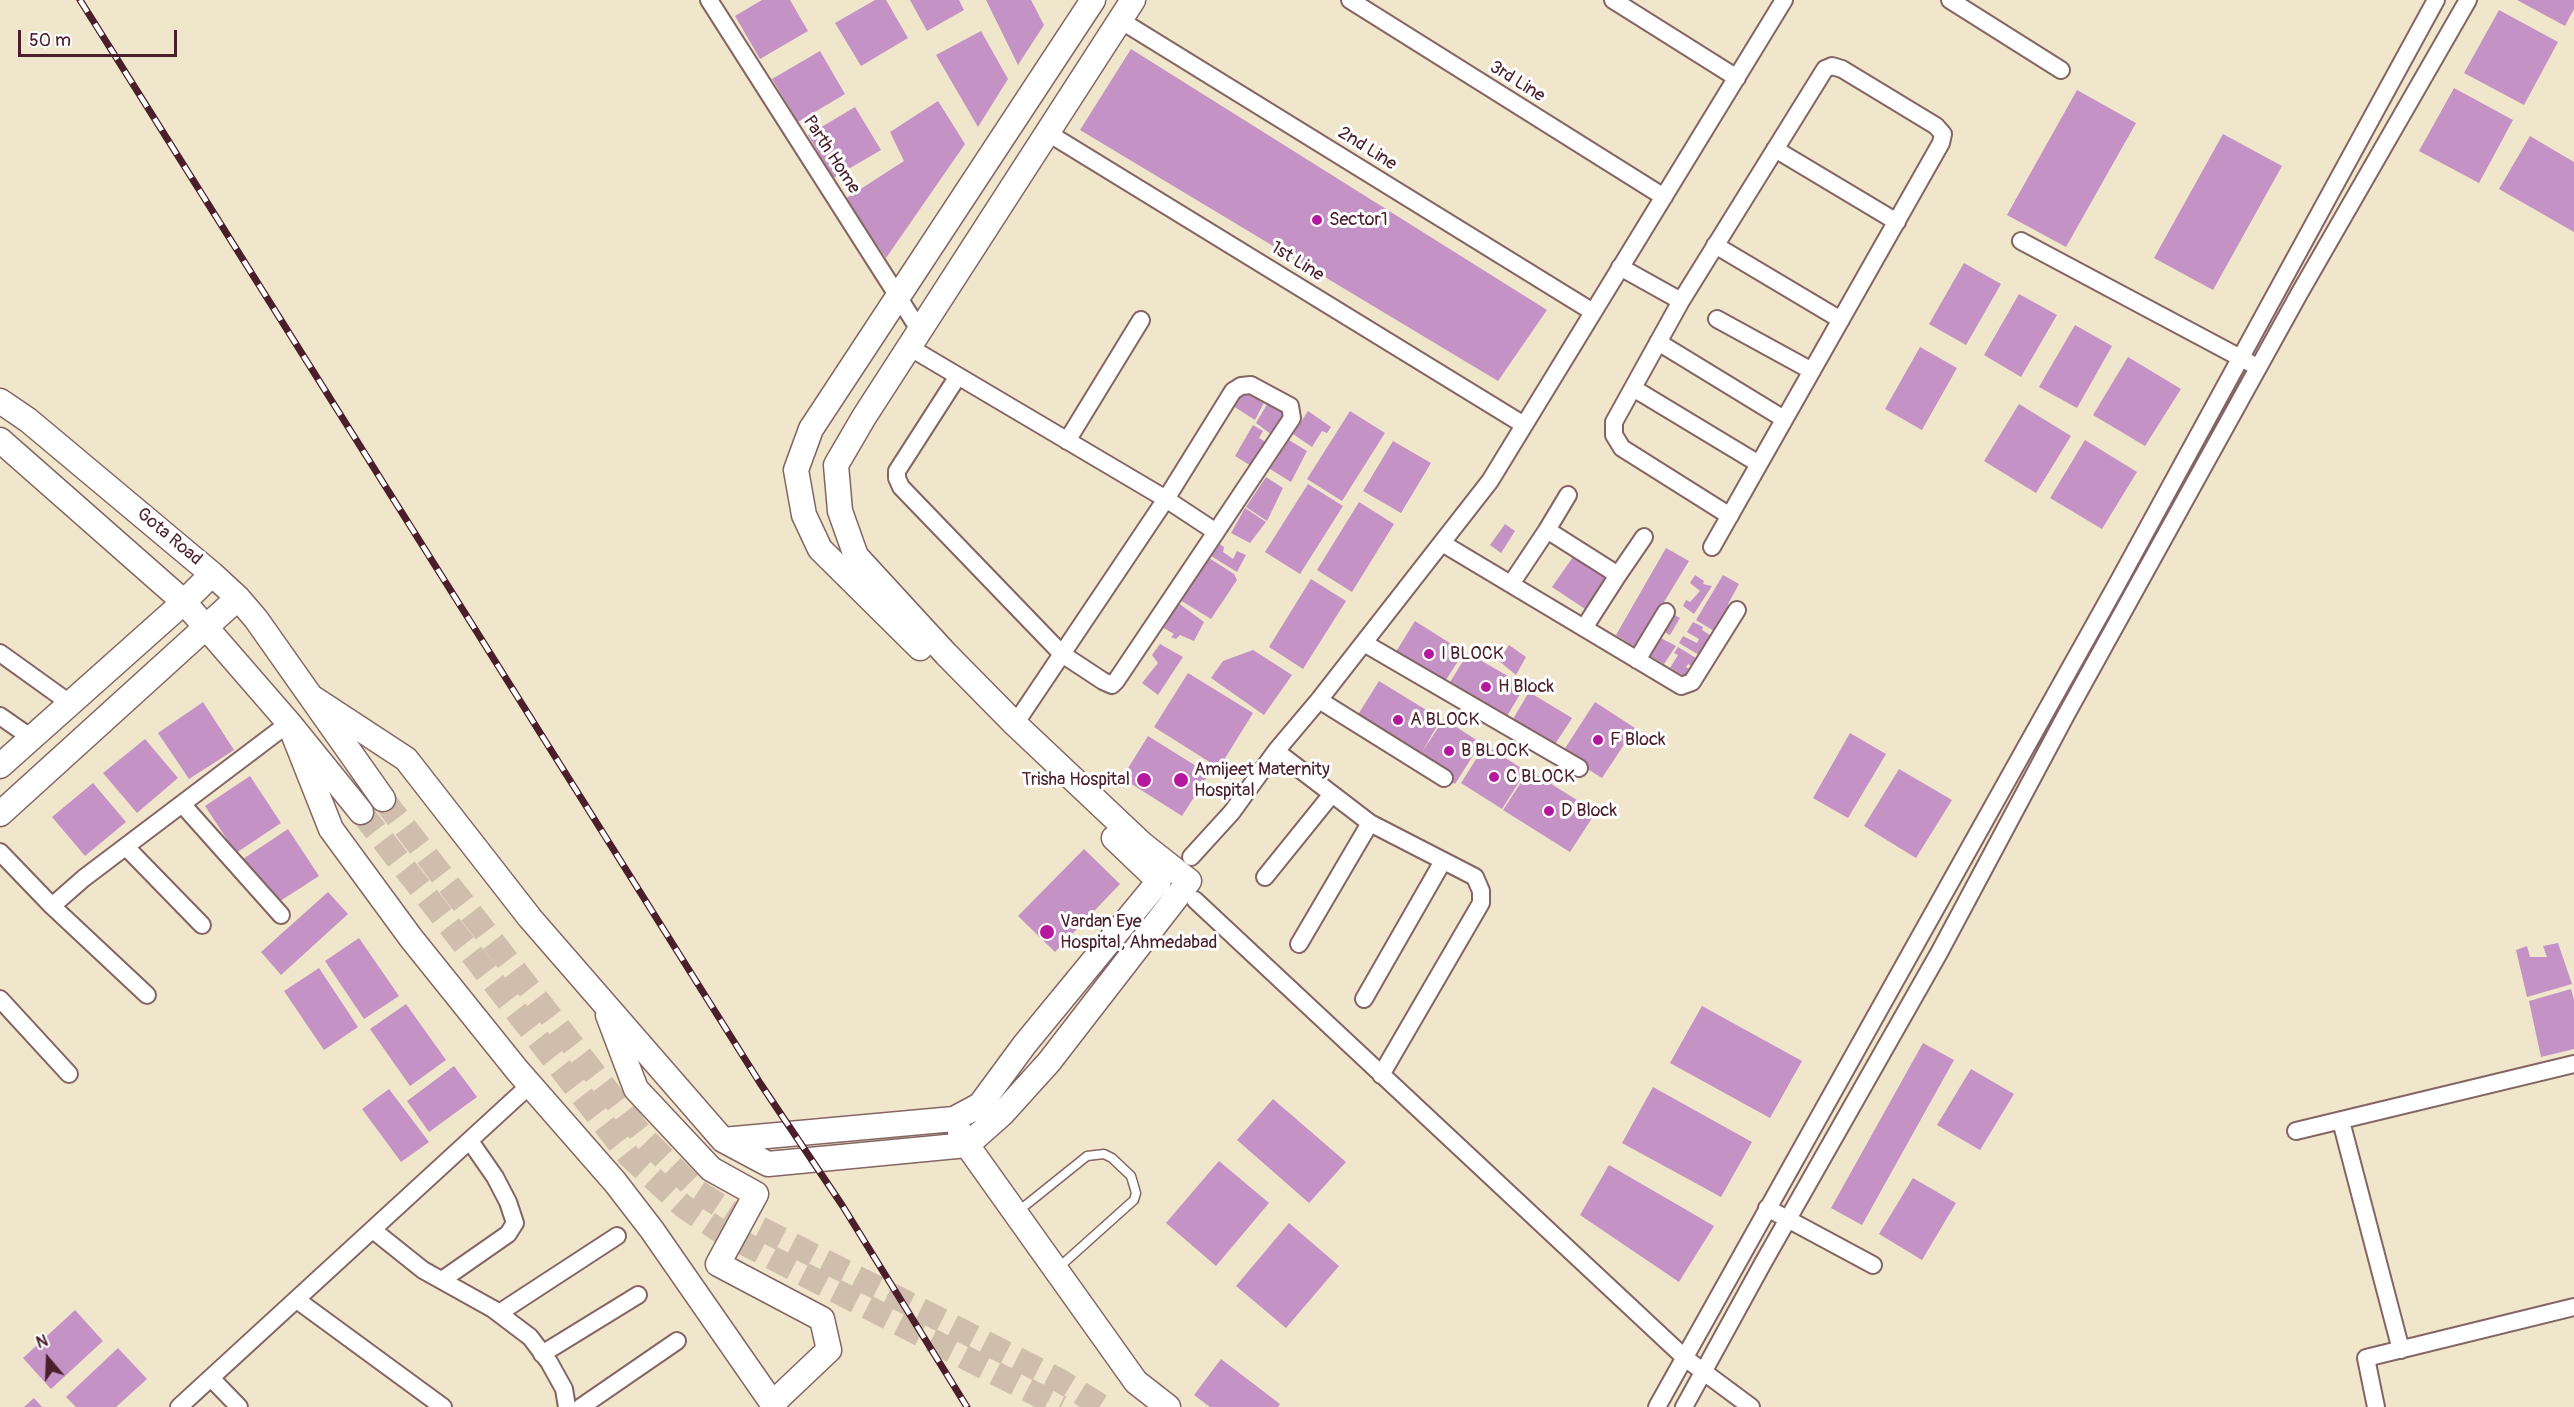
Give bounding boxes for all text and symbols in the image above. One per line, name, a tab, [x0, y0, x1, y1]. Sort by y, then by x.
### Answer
scale bar	[21, 18, 180, 56]
text: 50 m	[29, 29, 71, 52]
street label: 3rd Line	[1485, 57, 1549, 107]
street label: Parth Home	[798, 112, 864, 198]
street label: 2nd Line	[1334, 123, 1400, 175]
place label: Sector1	[1329, 209, 1388, 231]
marker: Sector1	[1310, 213, 1324, 227]
street label: 1st Line	[1266, 237, 1328, 287]
street label: Gota Road	[132, 504, 206, 570]
place label: I BLOCK	[1441, 643, 1504, 665]
marker: I BLOCK	[1422, 647, 1436, 661]
place label: H Block	[1498, 676, 1554, 698]
marker: H Block	[1479, 680, 1493, 694]
place label: A BLOCK	[1410, 709, 1479, 731]
marker: A BLOCK	[1391, 713, 1405, 727]
place label: F Block	[1610, 729, 1666, 751]
marker: F Block	[1591, 733, 1605, 747]
place label: B BLOCK	[1461, 740, 1529, 762]
marker: B BLOCK	[1442, 744, 1456, 758]
place label: Amijeet Maternity Hospital	[1194, 759, 1330, 802]
place label: C BLOCK	[1506, 766, 1575, 788]
place label: Trisha Hospital	[1021, 769, 1130, 791]
marker: C BLOCK	[1487, 770, 1501, 784]
marker: Trisha Hospital	[1135, 771, 1153, 789]
marker: Amijeet Maternity Hospital	[1172, 771, 1190, 789]
place label: D Block	[1561, 800, 1617, 822]
marker: D Block	[1542, 804, 1556, 818]
place label: Vardan Eye Hospital, Ahmedabad	[1060, 911, 1217, 954]
marker: Vardan Eye Hospital, Ahmedabad	[1038, 923, 1056, 941]
north arrow	[18, 1329, 78, 1389]
text: N	[34, 1331, 51, 1353]

